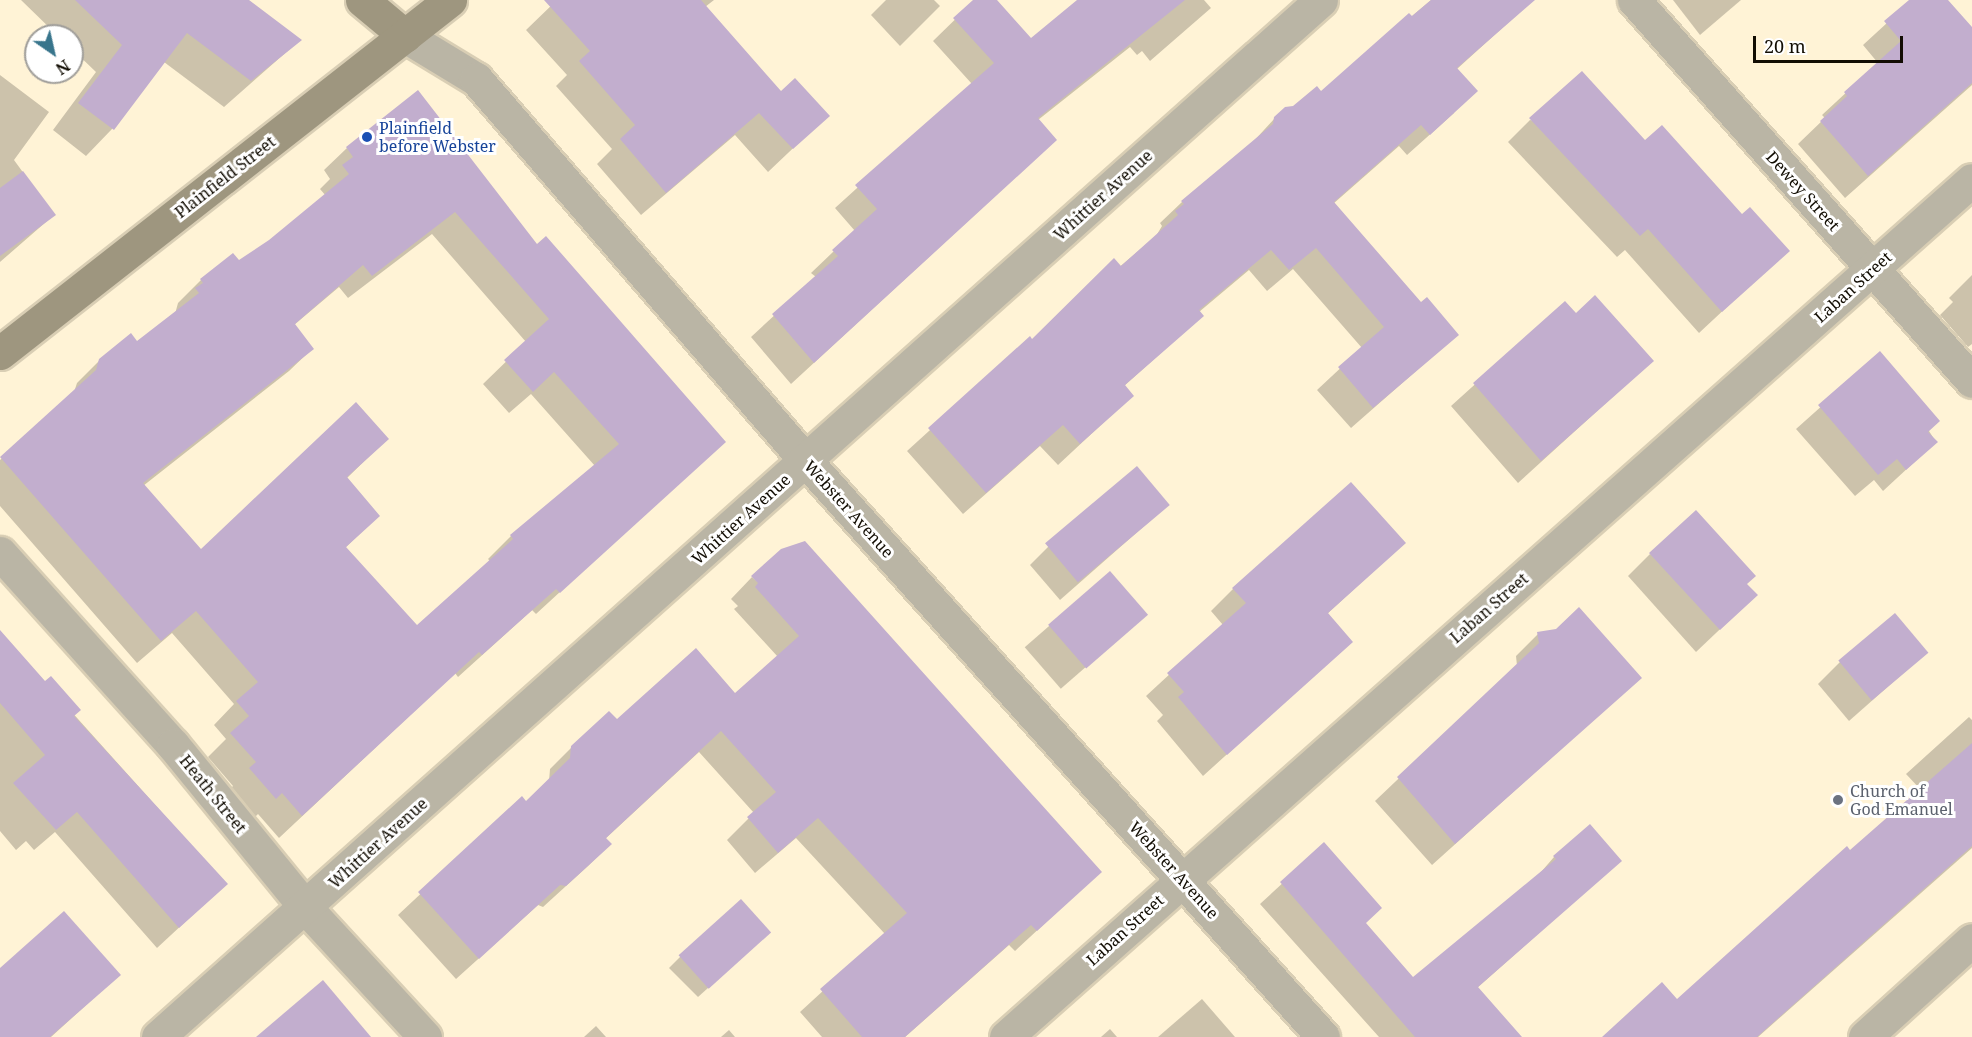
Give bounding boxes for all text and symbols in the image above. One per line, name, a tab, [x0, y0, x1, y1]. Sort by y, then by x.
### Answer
north arrow	[24, 24, 84, 84]
scale bar	[1756, 24, 1906, 62]
text: 20 m	[1764, 34, 1806, 58]
text: N	[52, 55, 74, 80]
place label: Plainfield before Webster	[379, 118, 496, 156]
marker: Plainfield before Webster	[360, 130, 374, 144]
street label: Plainfield Street	[171, 132, 279, 222]
street label: Whittier Avenue	[1050, 146, 1156, 244]
street label: Dewey Street	[1762, 147, 1844, 235]
street label: Laban Street	[1811, 247, 1895, 327]
street label: Webster Avenue	[800, 456, 898, 562]
street label: Whittier Avenue	[688, 470, 794, 568]
street label: Laban Street	[1446, 569, 1532, 647]
street label: Heath Street	[176, 751, 250, 837]
place label: Church of God Emanuel	[1850, 781, 1953, 819]
marker: Church of God Emanuel	[1831, 793, 1845, 807]
street label: Whittier Avenue	[325, 794, 431, 892]
street label: Webster Avenue	[1125, 817, 1223, 923]
street label: Laban Street	[1083, 890, 1167, 970]

